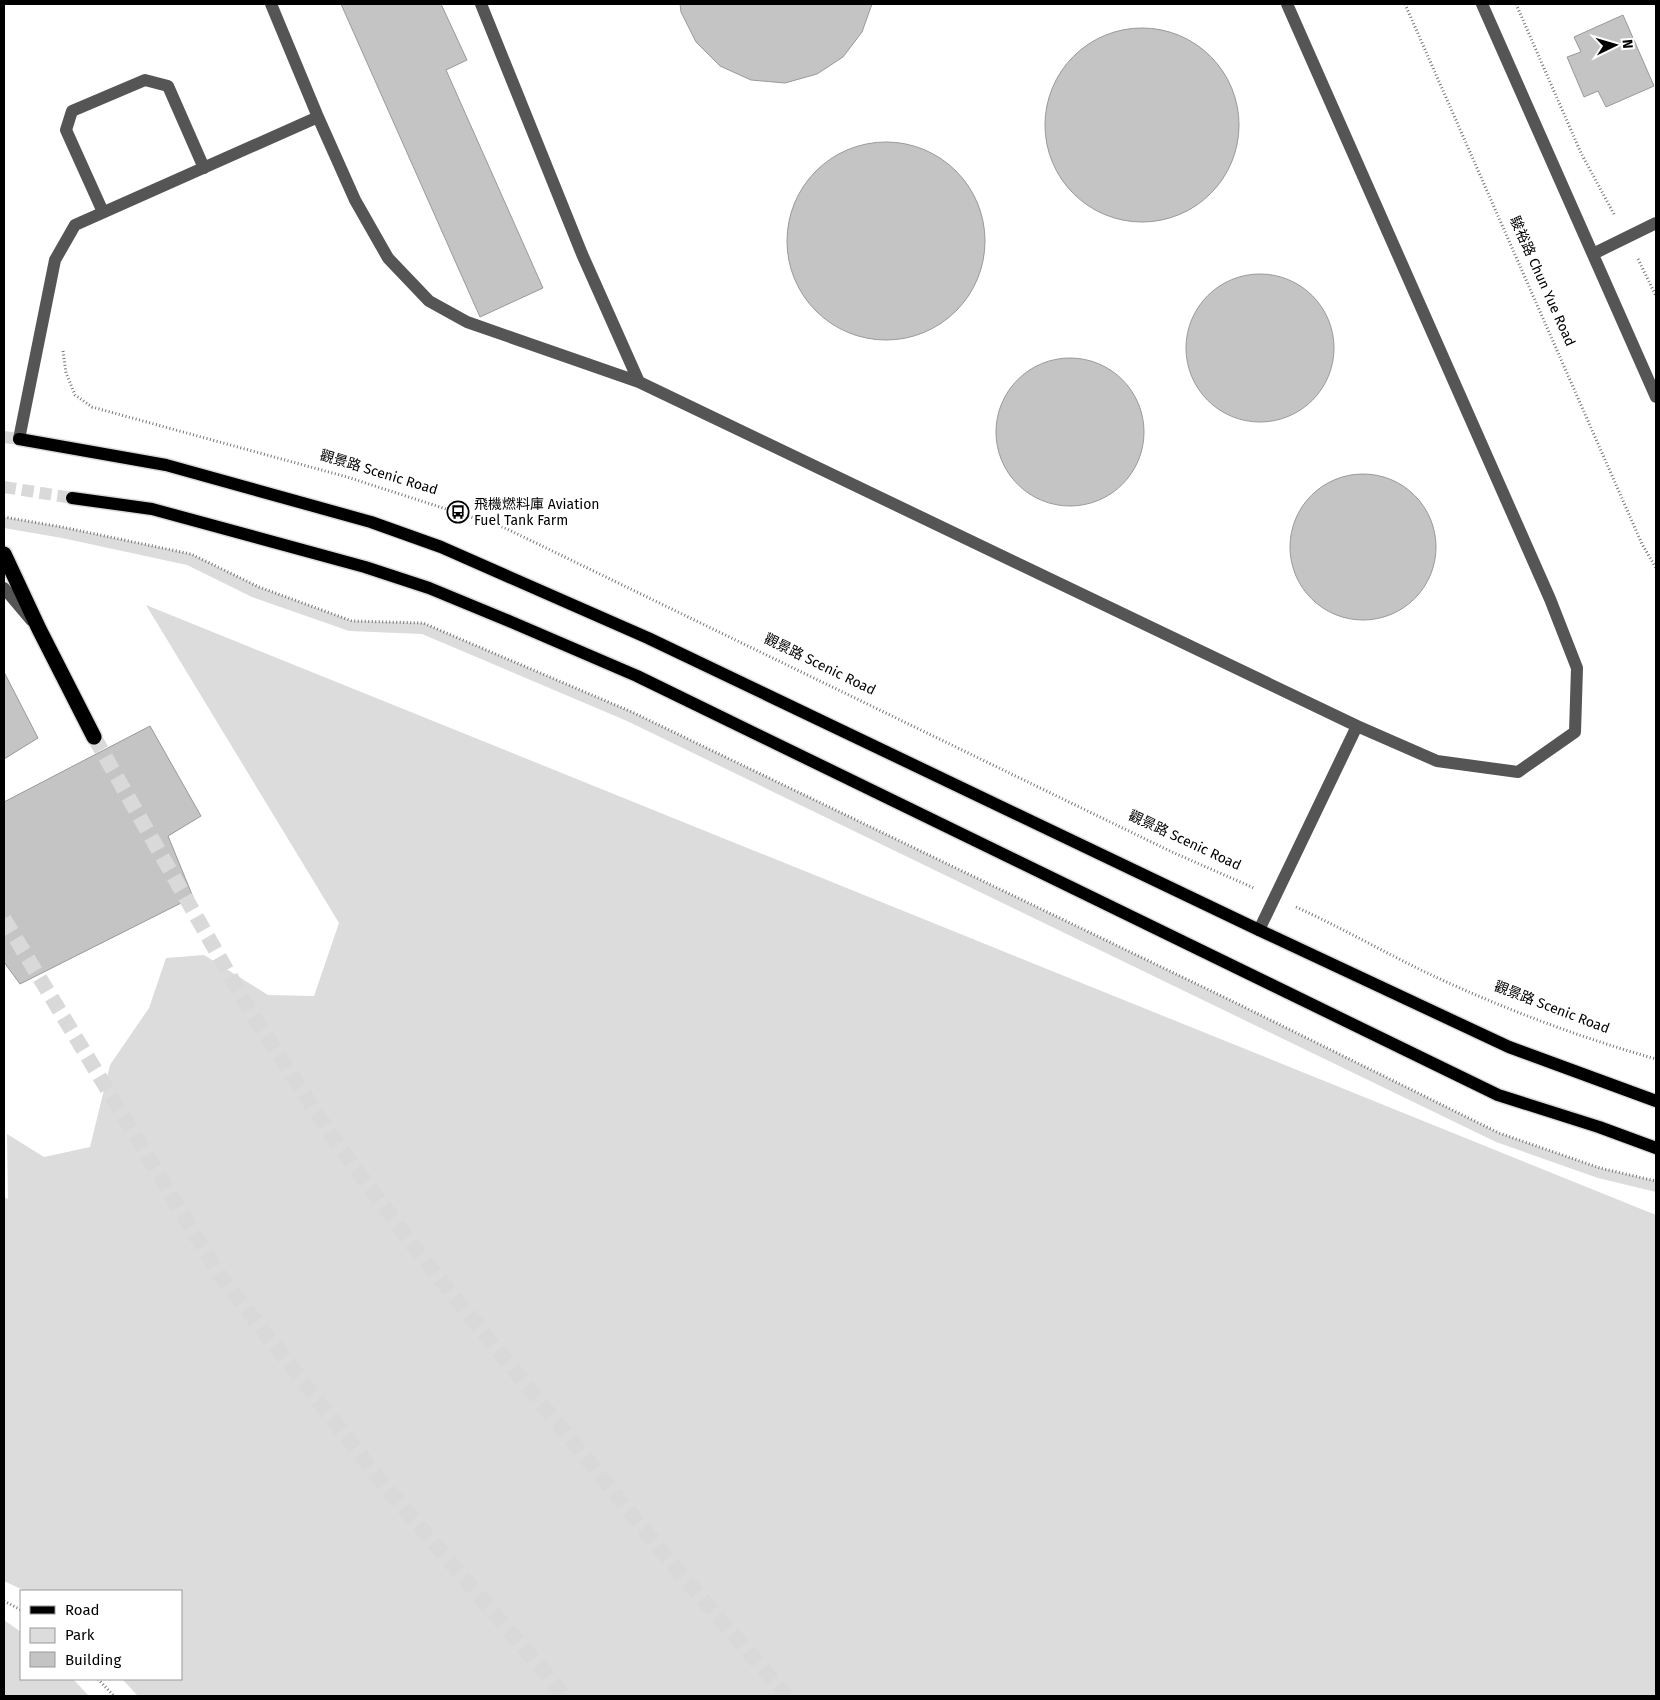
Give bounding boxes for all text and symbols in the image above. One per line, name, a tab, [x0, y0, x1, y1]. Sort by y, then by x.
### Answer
north arrow	[1590, 20, 1640, 70]
text: N	[1619, 39, 1636, 49]
street label: 駿裕路 Chun Yue Road	[1506, 214, 1579, 349]
street label: 觀景路 Scenic Road	[318, 446, 440, 498]
place label: 飛機燃料庫 Aviation Fuel Tank Farm	[474, 496, 600, 529]
bus stop icon: 飛機燃料庫 Aviation Fuel Tank Farm	[446, 500, 470, 524]
street label: 觀景路 Scenic Road	[761, 630, 878, 699]
street label: 觀景路 Scenic Road	[1126, 807, 1244, 874]
street label: 觀景路 Scenic Road	[1492, 978, 1612, 1037]
legend	[20, 1590, 182, 1680]
text: Road	[65, 1601, 100, 1619]
text: Park	[65, 1626, 95, 1644]
text: Building	[65, 1651, 121, 1669]

